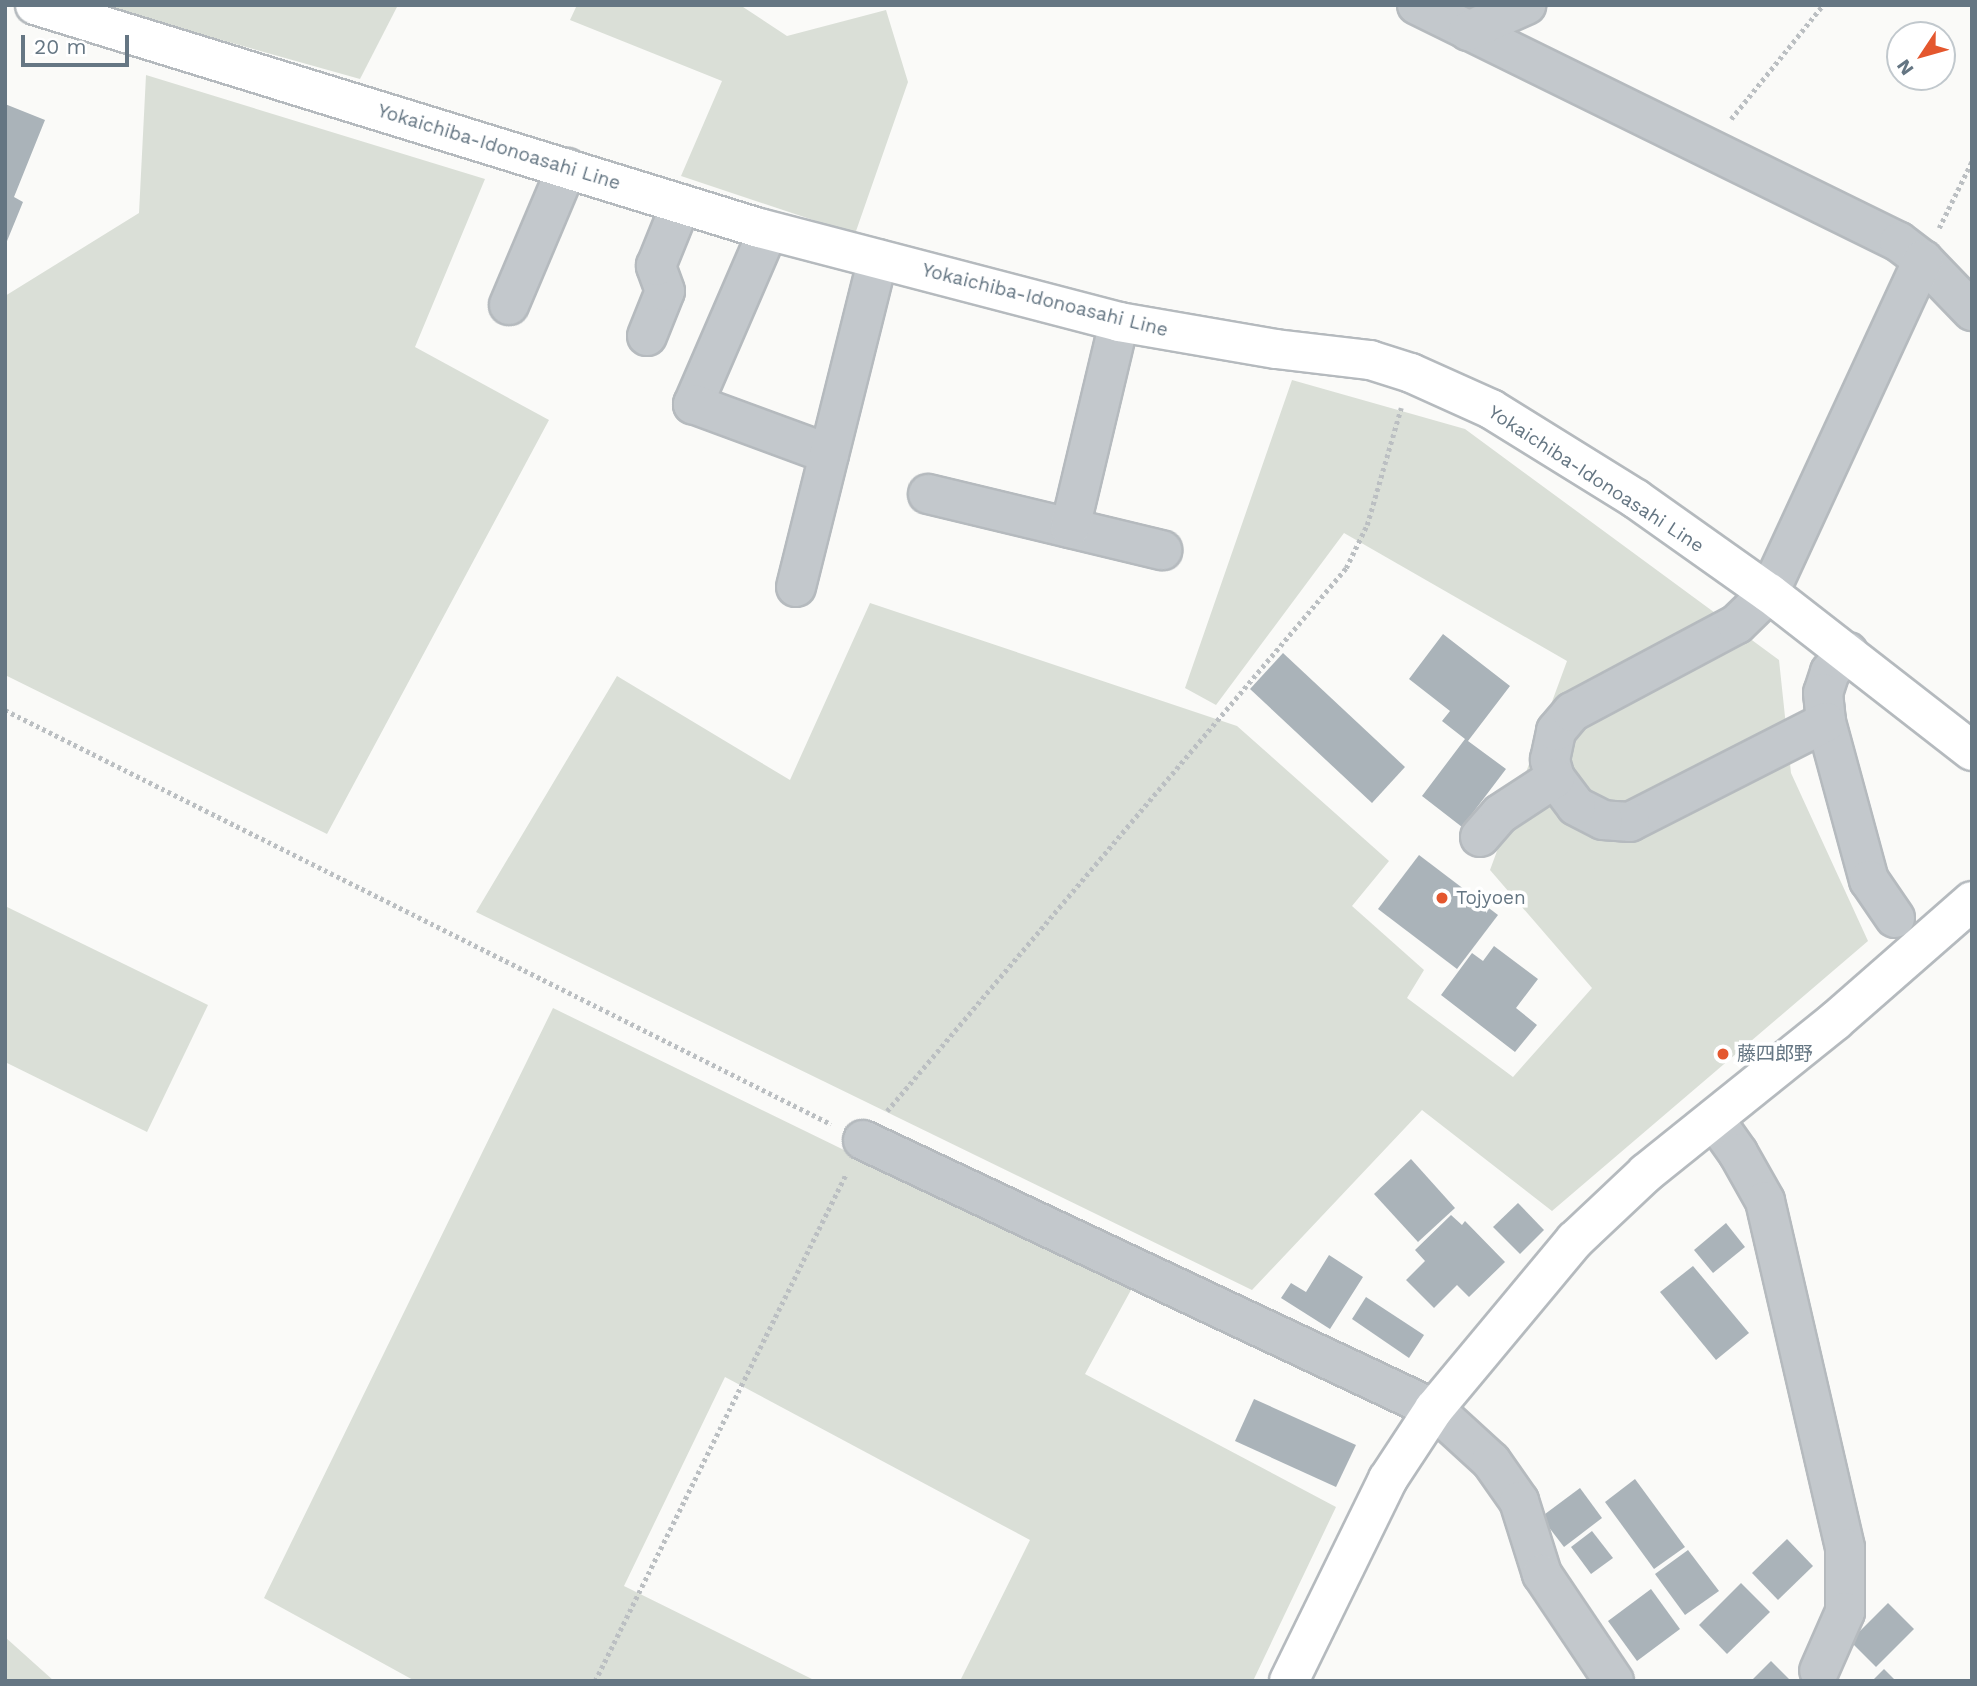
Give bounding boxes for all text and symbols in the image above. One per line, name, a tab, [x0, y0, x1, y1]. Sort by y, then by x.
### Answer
scale bar	[24, 21, 133, 65]
north arrow	[1886, 21, 1956, 91]
text: 20 m	[34, 34, 86, 59]
text: N	[1892, 55, 1919, 80]
street label: Yokaichiba-Idonoasahi Line	[375, 99, 623, 195]
street label: Yokaichiba-Idonoasahi Line	[920, 258, 1170, 342]
street label: Yokaichiba-Idonoasahi Line	[1484, 401, 1708, 557]
place label: Tojyoen	[1456, 887, 1526, 909]
marker: Tojyoen	[1434, 890, 1450, 906]
place label: 藤四郎野	[1737, 1043, 1813, 1065]
marker: 藤四郎野	[1715, 1046, 1731, 1062]

